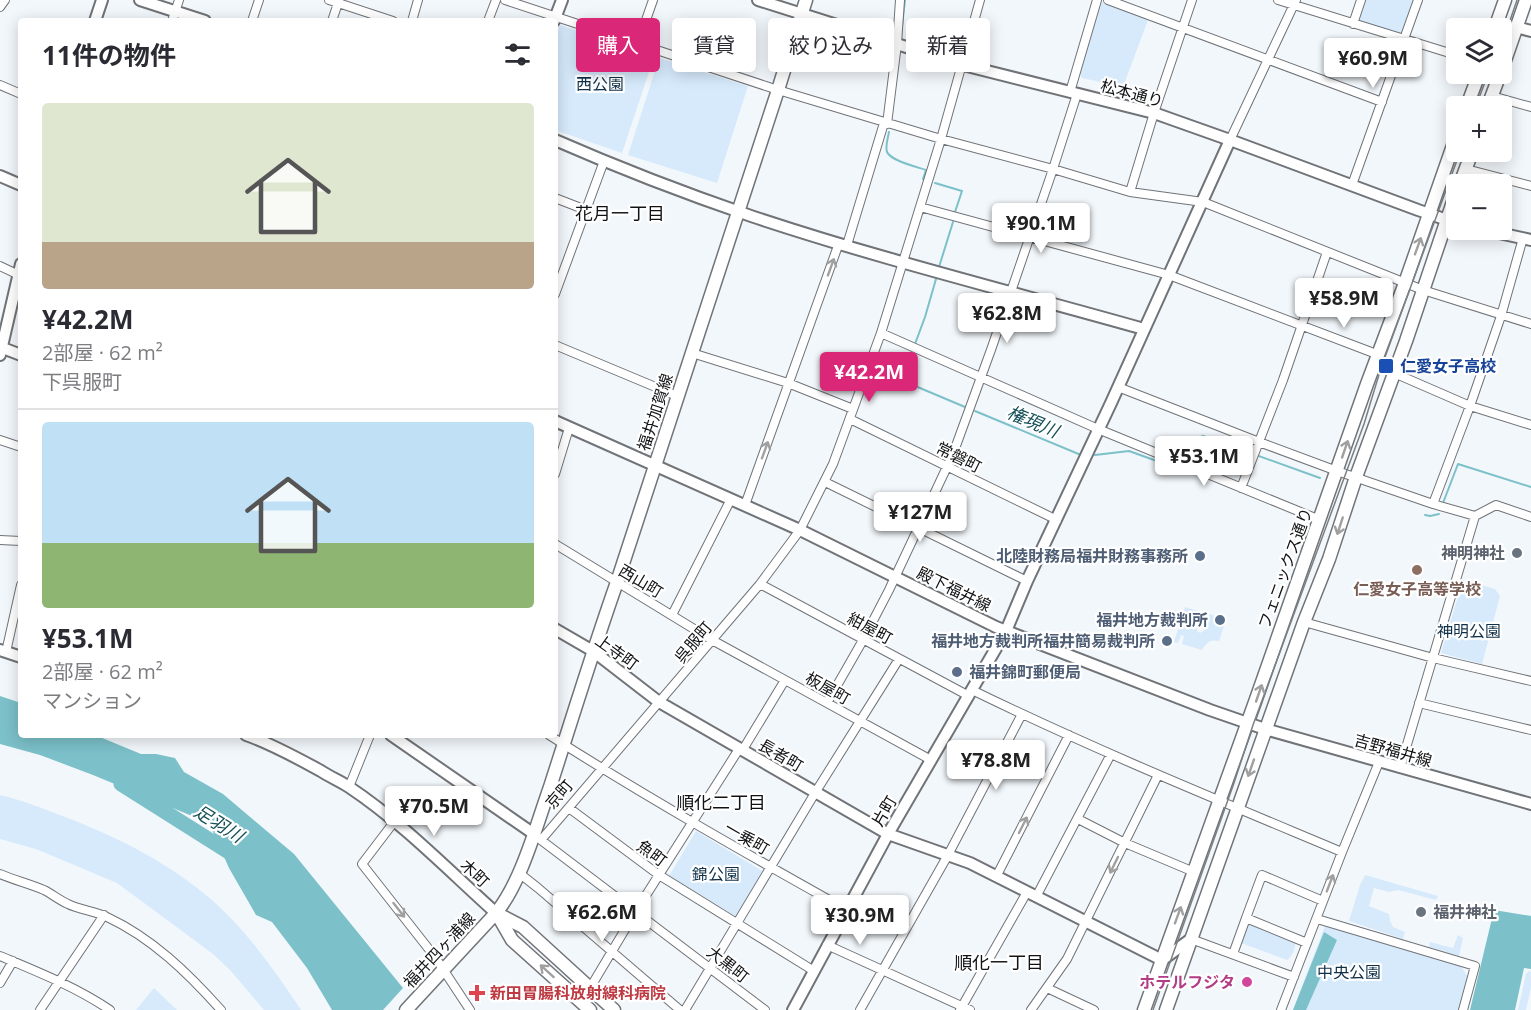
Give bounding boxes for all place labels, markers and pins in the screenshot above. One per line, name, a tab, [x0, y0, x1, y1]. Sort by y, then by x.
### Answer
pin: ¥60.9M	[1324, 38, 1422, 89]
pin: ¥90.1M	[992, 203, 1090, 254]
pin: ¥58.9M	[1295, 278, 1393, 329]
pin: ¥62.8M	[958, 293, 1056, 344]
pin: ¥42.2M	[820, 352, 918, 403]
place label: 仁愛女子高校	[1400, 355, 1496, 377]
marker: 仁愛女子高校	[1377, 357, 1395, 375]
pin: ¥53.1M	[1155, 436, 1253, 487]
pin: ¥127M	[878, 492, 962, 543]
place label: 神明神社	[1441, 542, 1505, 564]
place label: 北陸財務局福井財務事務所	[996, 545, 1188, 567]
marker: 神明神社	[1510, 546, 1524, 560]
marker: 北陸財務局福井財務事務所	[1193, 549, 1207, 563]
marker: 仁愛女子高等学校	[1410, 563, 1424, 577]
place label: 仁愛女子高等学校	[1353, 578, 1481, 600]
place label: 福井地方裁判所	[1096, 609, 1208, 631]
marker: 福井地方裁判所	[1213, 613, 1227, 627]
place label: 福井地方裁判所福井簡易裁判所	[931, 630, 1155, 652]
marker: 福井地方裁判所福井簡易裁判所	[1160, 634, 1174, 648]
place label: 福井錦町郵便局	[969, 661, 1081, 683]
marker: 福井錦町郵便局	[950, 665, 964, 679]
pin: ¥78.8M	[947, 740, 1045, 791]
pin: ¥70.5M	[385, 786, 483, 837]
pin: ¥62.6M	[553, 892, 651, 943]
pin: ¥30.9M	[811, 895, 909, 946]
place label: 福井神社	[1433, 901, 1497, 923]
marker: 福井神社	[1414, 905, 1428, 919]
place label: ホテルフジタ	[1139, 971, 1235, 993]
marker: ホテルフジタ	[1240, 975, 1254, 989]
place label: 新田胃腸科放射線科病院	[490, 982, 666, 1004]
marker: 新田胃腸科放射線科病院	[468, 984, 486, 1002]

